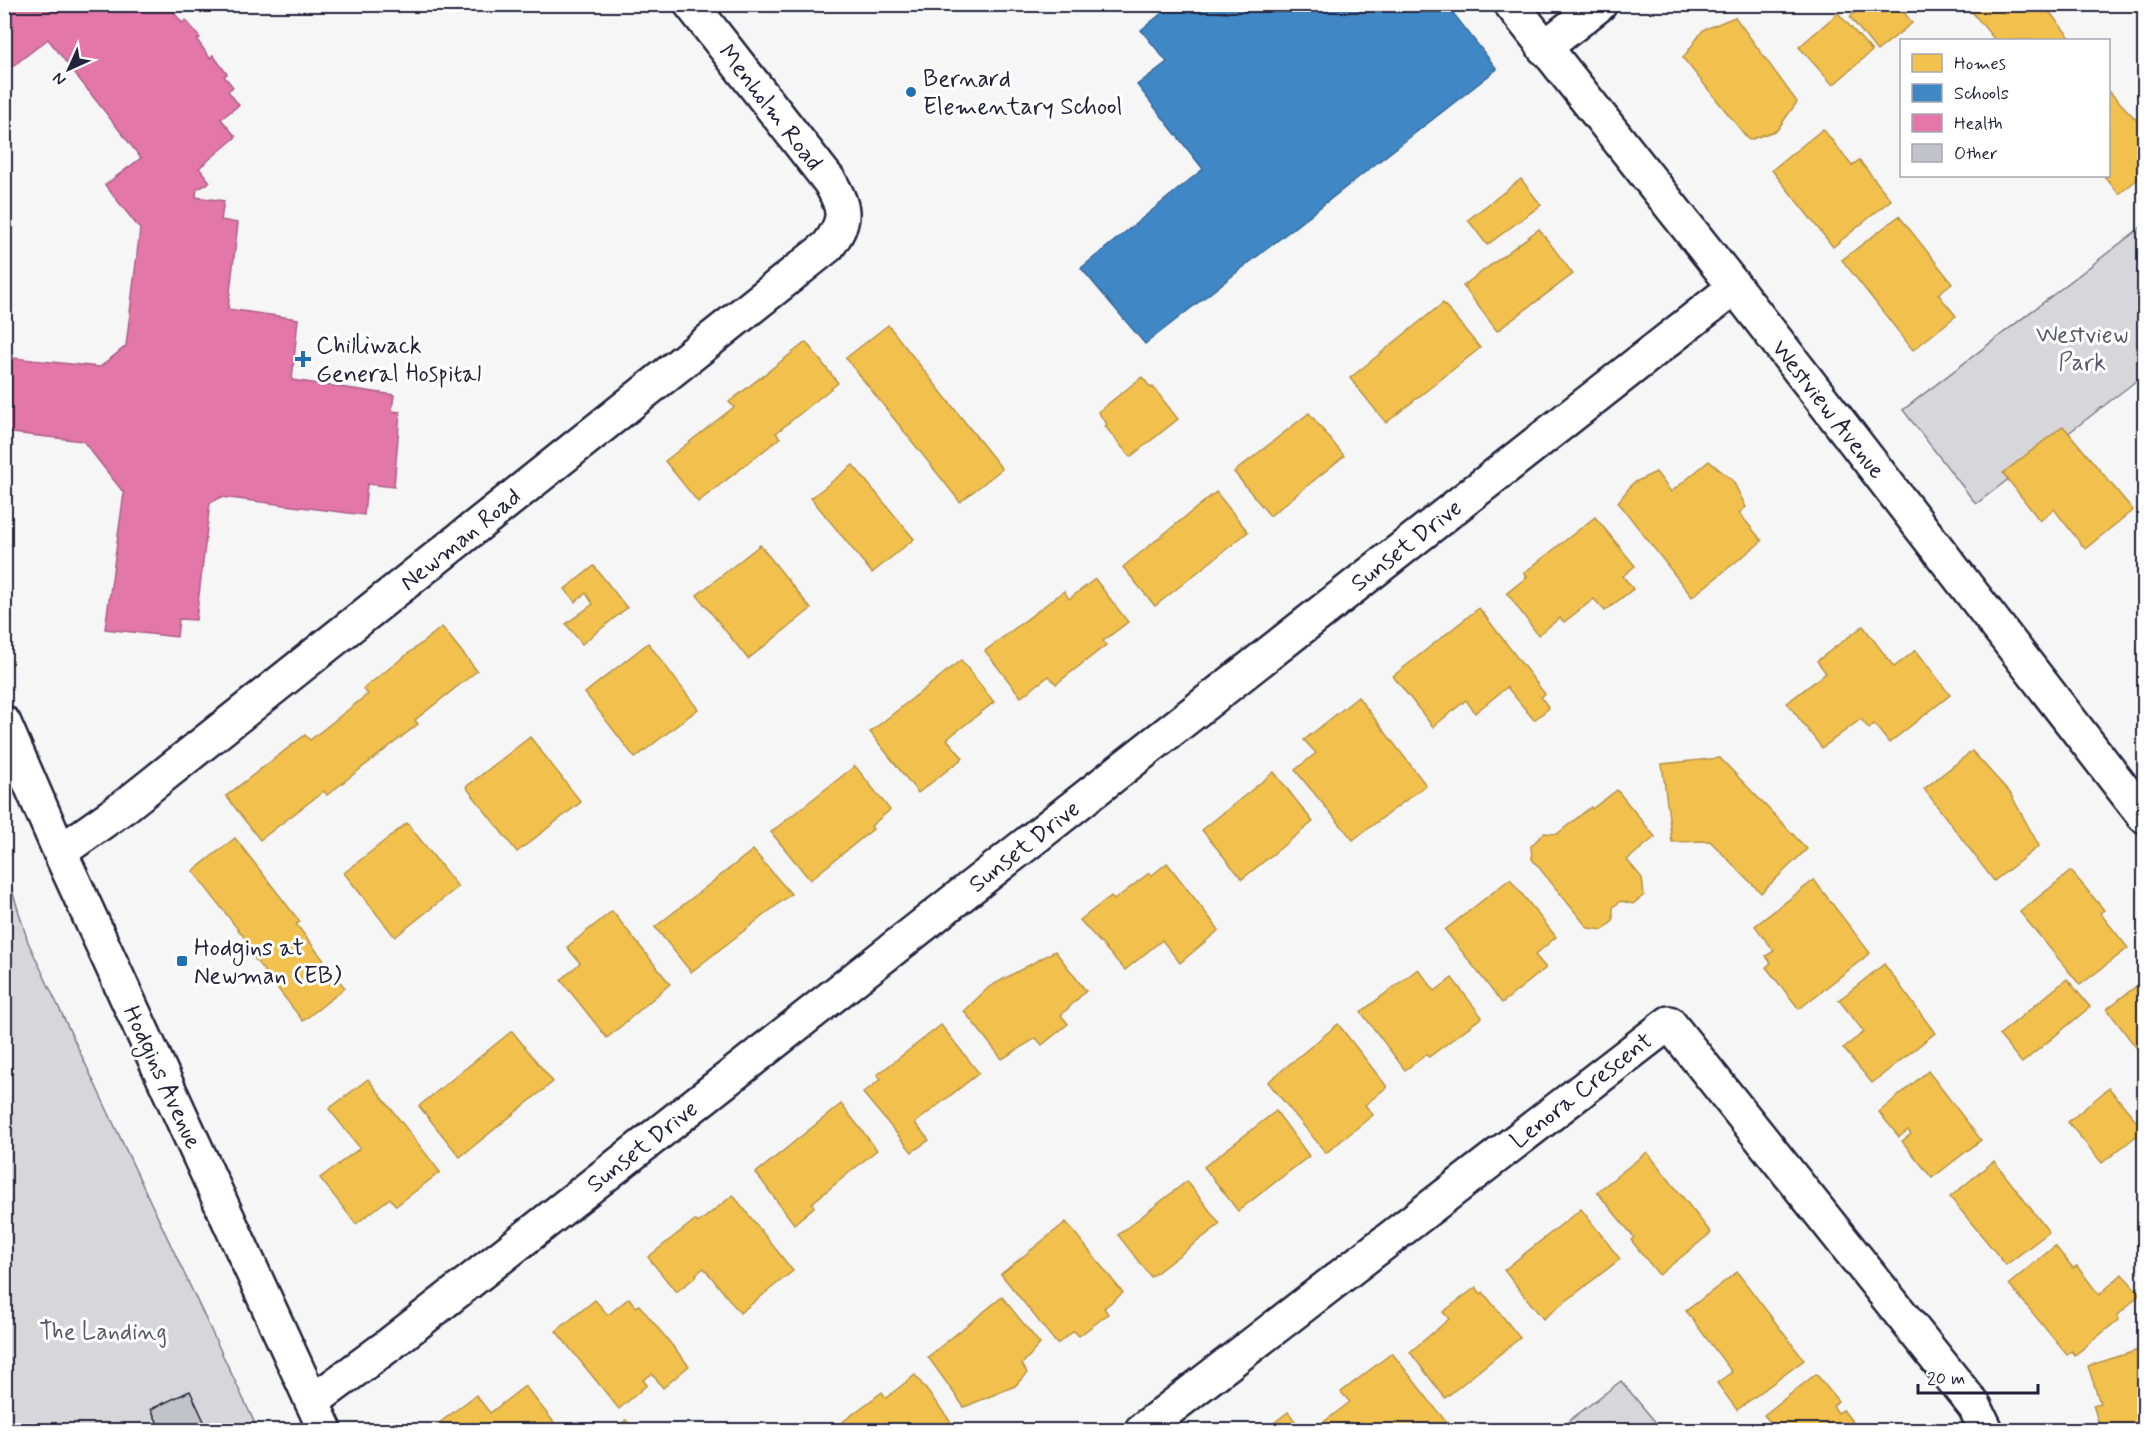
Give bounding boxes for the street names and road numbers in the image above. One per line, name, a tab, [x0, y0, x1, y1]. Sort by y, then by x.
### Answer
street label: Menholm Road	[711, 38, 829, 177]
street label: Westview Avenue	[1764, 334, 1892, 486]
street label: Newman Road	[394, 482, 528, 598]
street label: Sunset Drive	[1345, 493, 1469, 599]
street label: Sunset Drive	[963, 794, 1087, 900]
street label: Hodgins Avenue	[113, 1001, 208, 1155]
street label: Lenora Crescent	[1504, 1026, 1659, 1156]
street label: Sunset Drive	[581, 1094, 705, 1200]

